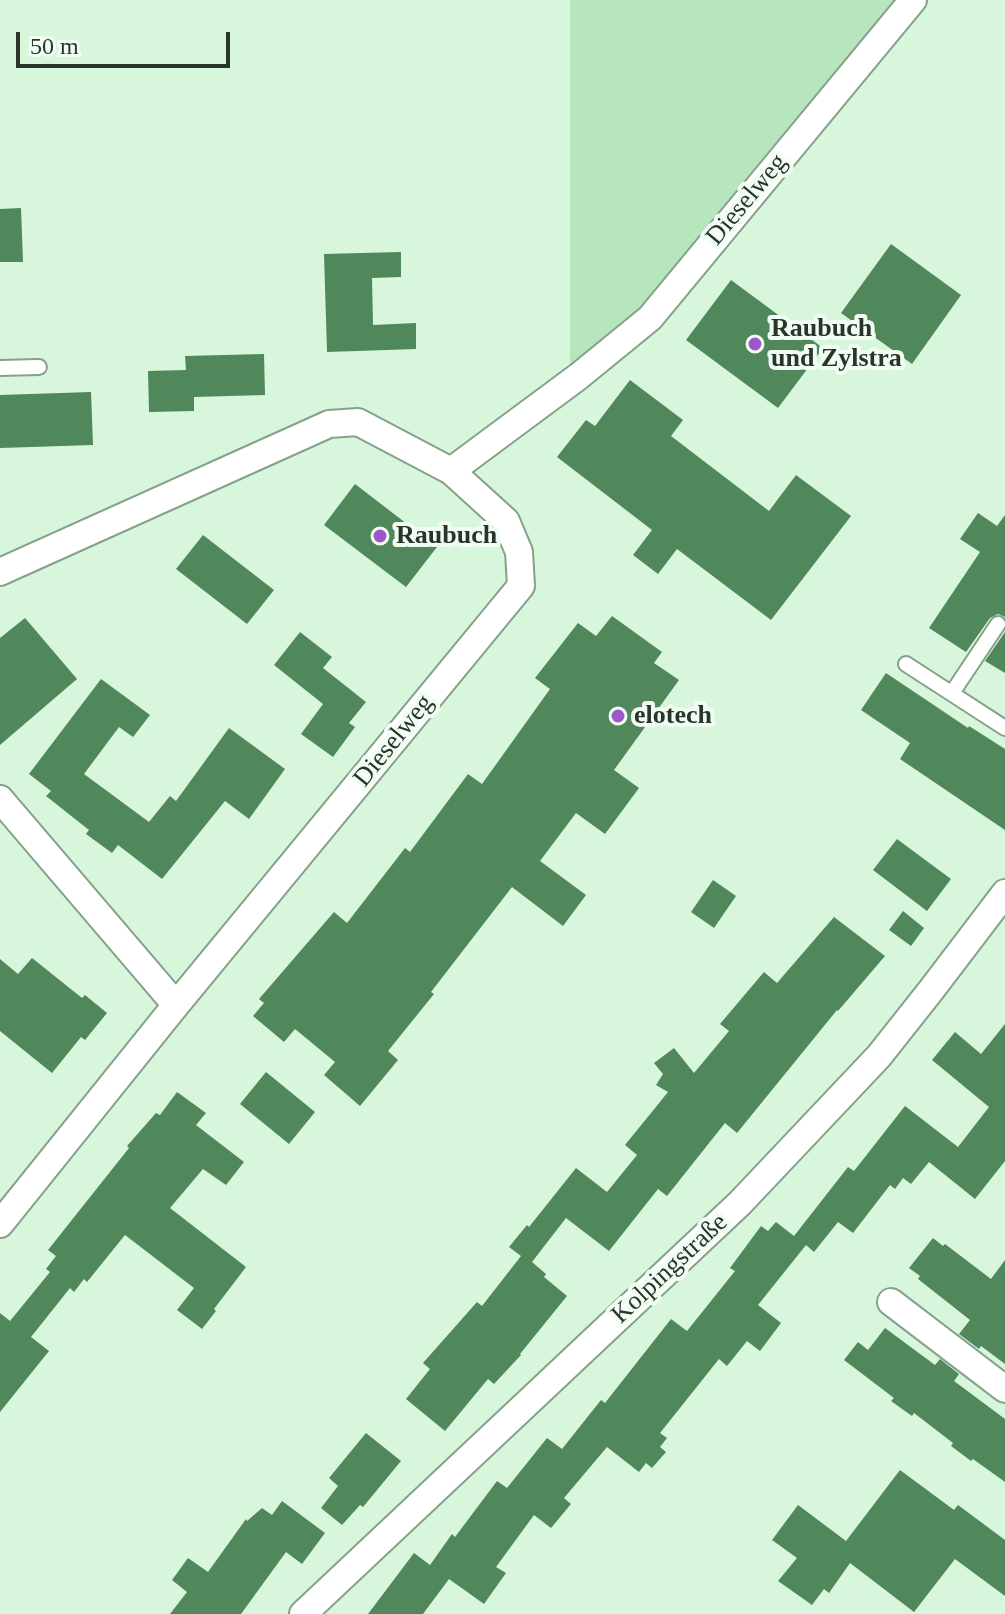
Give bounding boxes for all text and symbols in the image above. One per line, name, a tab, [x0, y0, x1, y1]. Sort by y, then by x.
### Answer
scale bar	[20, 16, 234, 66]
text: 50 m	[30, 33, 79, 59]
street label: Dieselweg	[700, 148, 794, 252]
place label: Raubuch und Zylstra	[771, 313, 902, 374]
marker: Raubuch und Zylstra	[746, 335, 764, 353]
place label: Raubuch	[396, 520, 497, 552]
marker: Raubuch	[371, 527, 389, 545]
street label: Dieselweg	[347, 689, 441, 793]
place label: elotech	[634, 700, 712, 732]
marker: elotech	[609, 707, 627, 725]
street label: Kolpingstraße	[605, 1207, 735, 1331]

